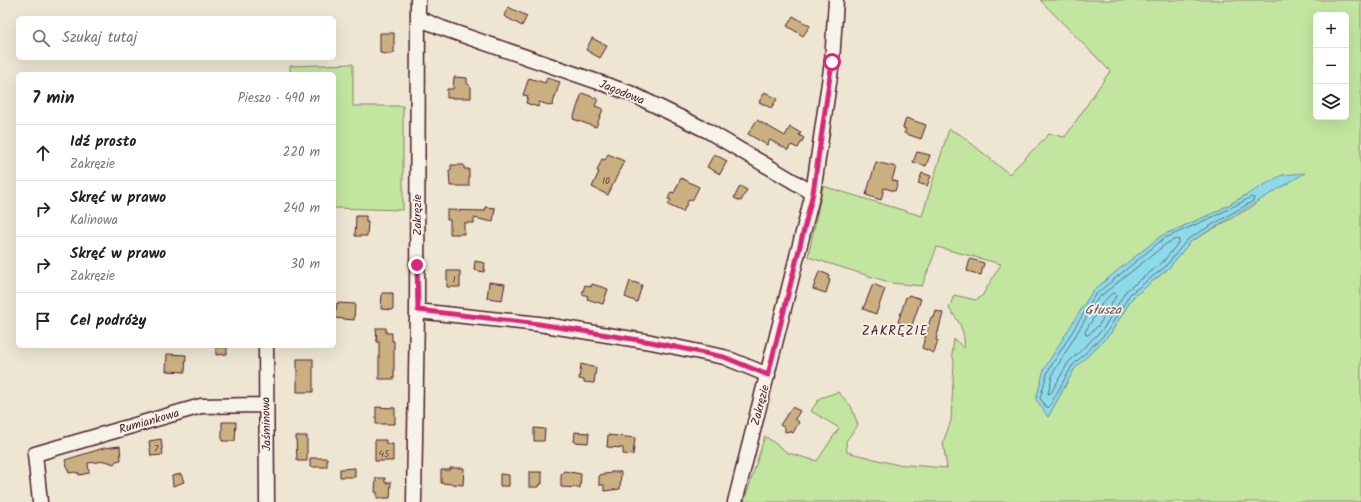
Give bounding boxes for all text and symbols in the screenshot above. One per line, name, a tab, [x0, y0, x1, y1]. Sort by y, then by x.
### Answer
map controls	[1313, 12, 1349, 120]
button: +	[1313, 12, 1349, 48]
search box	[16, 16, 336, 60]
text: Szukaj tutaj	[62, 26, 137, 50]
icon: search	[30, 27, 52, 49]
button: −	[1313, 48, 1349, 84]
route start	[823, 53, 841, 71]
street label: Jagodowa	[596, 75, 648, 110]
button: layers	[1313, 84, 1349, 120]
text: 7 min	[32, 85, 74, 112]
text: Pieszo · 490 m	[238, 88, 320, 109]
text: Idź prosto	[70, 130, 136, 154]
icon: ahead	[32, 142, 54, 164]
text: 220 m	[283, 142, 320, 163]
text: Zakręzie	[70, 154, 115, 175]
house number: 10	[602, 173, 610, 189]
text: Skręć w prawo	[70, 186, 166, 210]
street label: Zakręzie	[408, 194, 427, 236]
icon: right	[32, 198, 54, 220]
text: 240 m	[283, 198, 320, 219]
text: Kalinowa	[70, 210, 118, 231]
text: Skręć w prawo	[70, 242, 166, 266]
icon: right	[32, 254, 54, 276]
text: 30 m	[291, 254, 320, 275]
route end	[408, 256, 426, 274]
text: Zakręzie	[70, 266, 115, 287]
house number: 1	[452, 272, 456, 288]
water label: Głusza	[1085, 300, 1122, 321]
text: Cel podróży	[70, 309, 146, 333]
icon: arrive	[32, 310, 54, 332]
district label: ZAKRĘZIE	[862, 321, 928, 342]
street label: Zakręzie	[746, 382, 775, 428]
street label: Jaśminowa	[257, 396, 276, 451]
street label: Rumiankowa	[117, 404, 182, 439]
house number: 7	[154, 441, 159, 457]
house number: 45	[379, 446, 390, 462]

